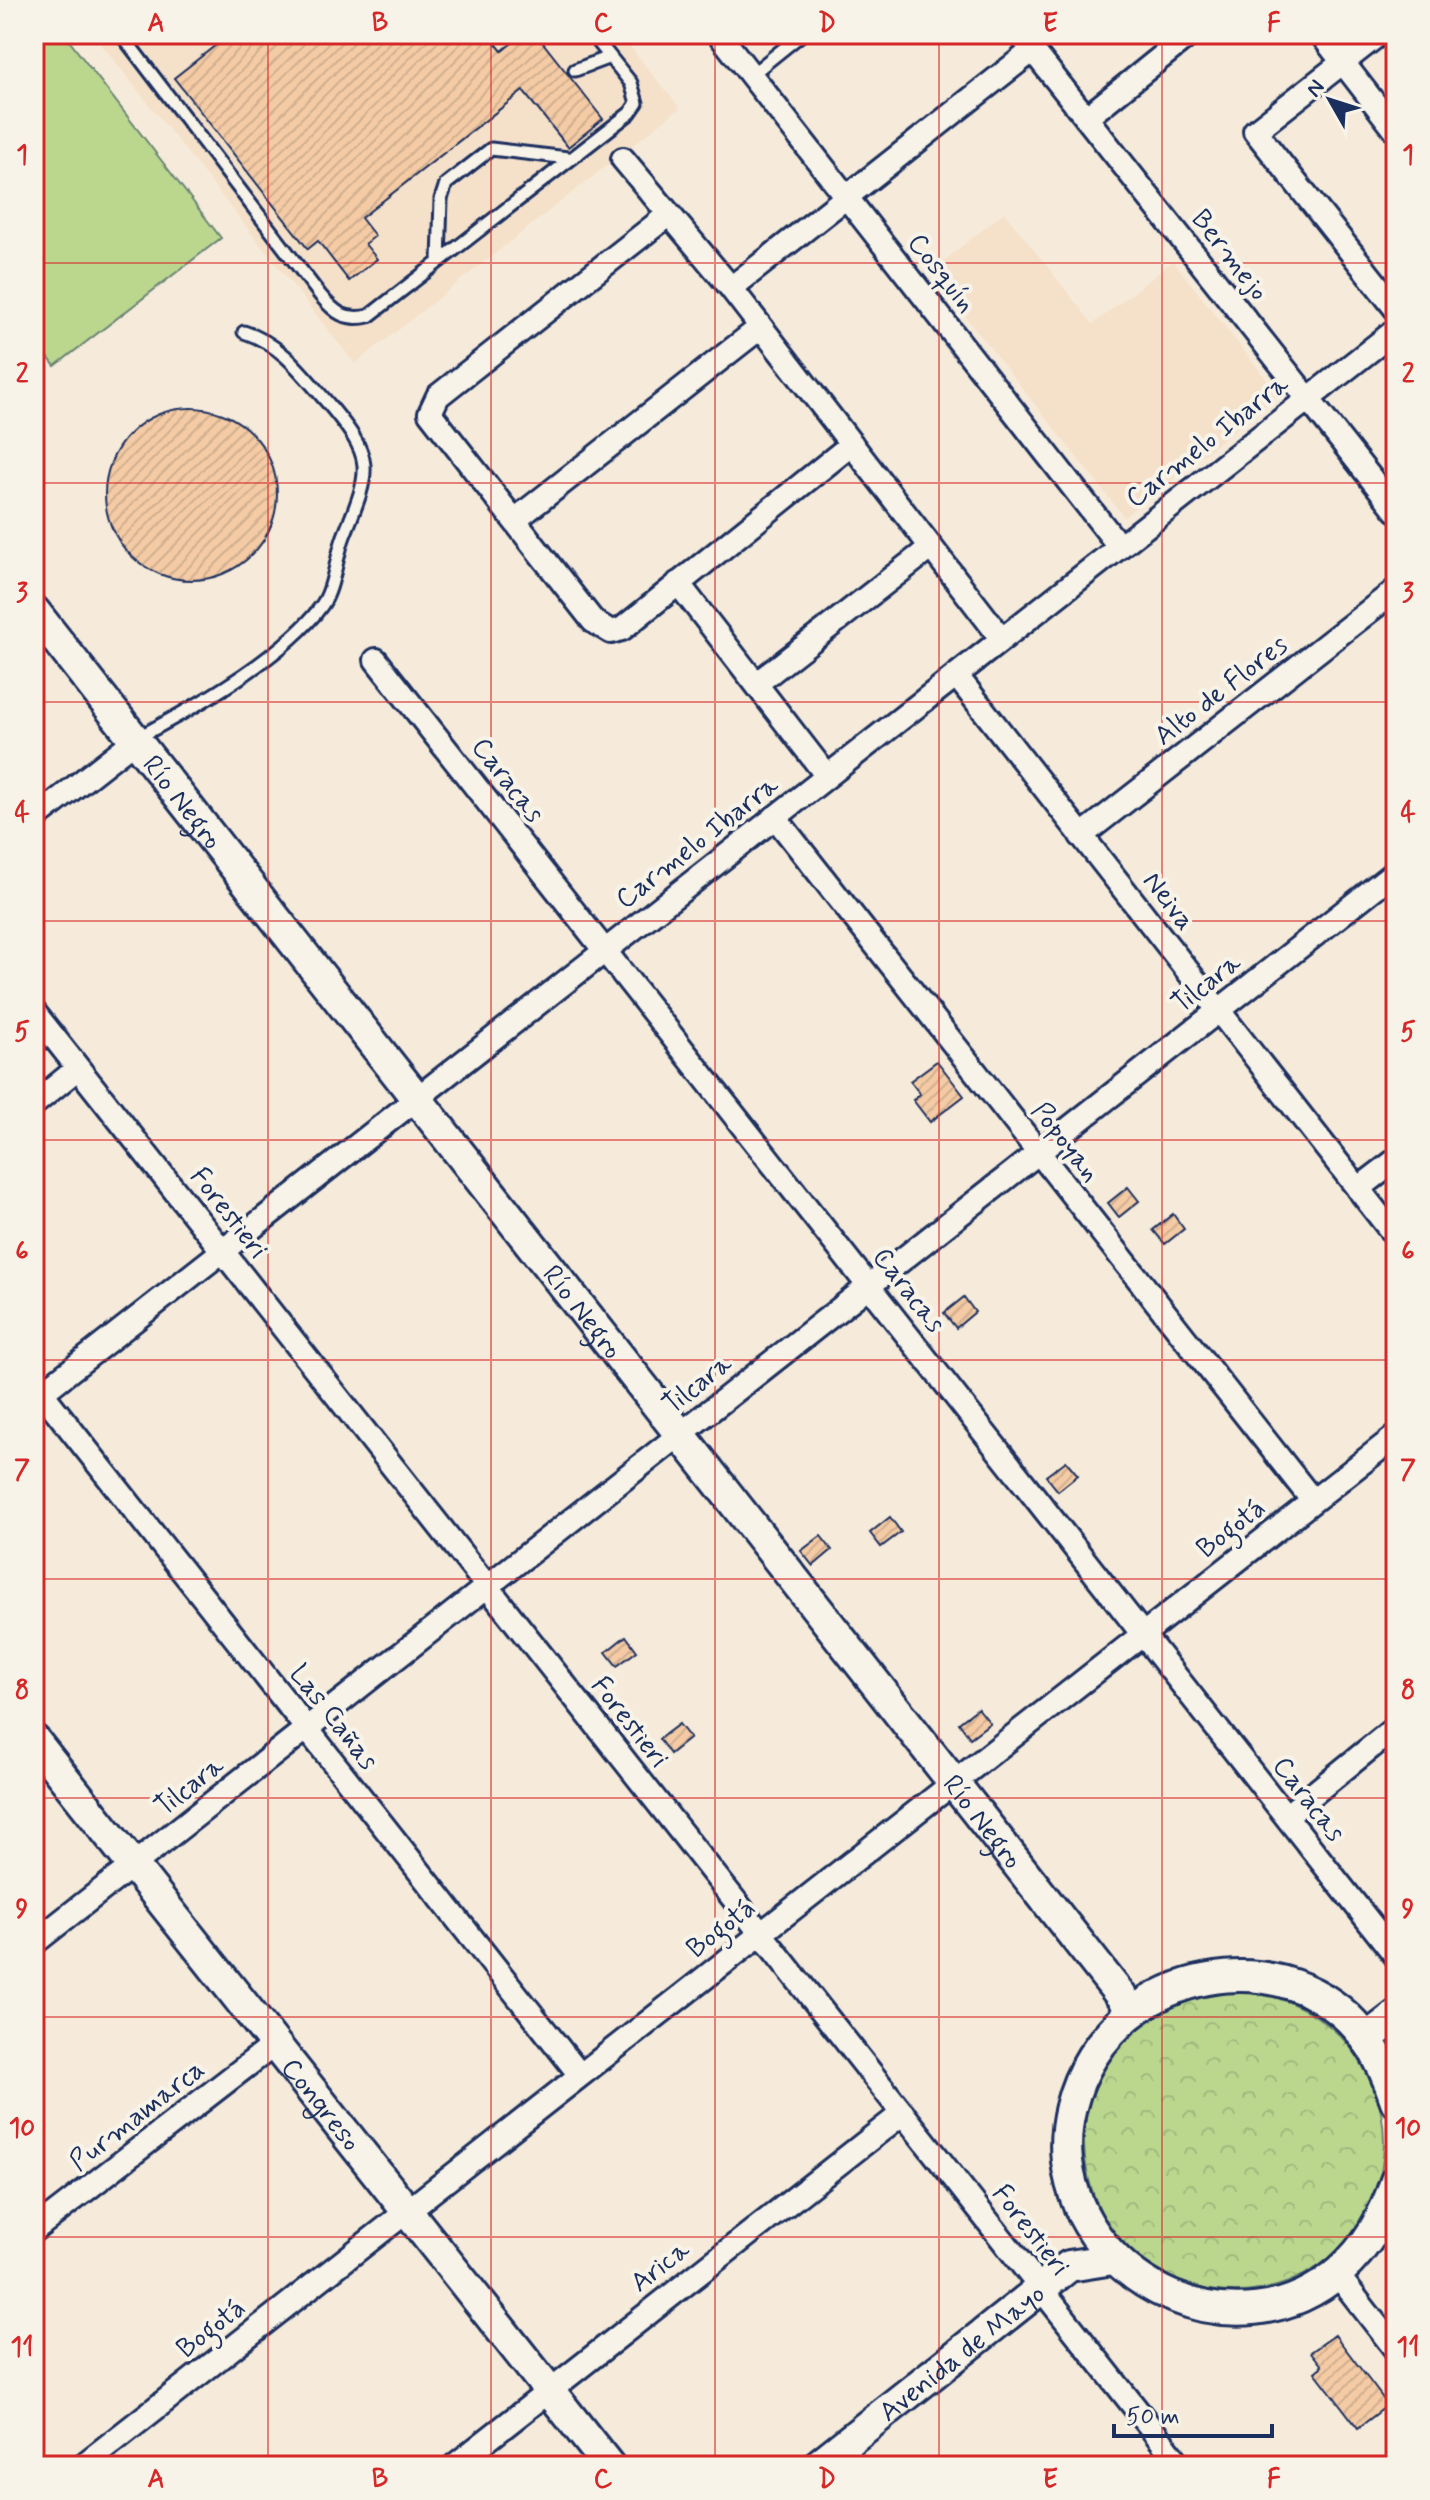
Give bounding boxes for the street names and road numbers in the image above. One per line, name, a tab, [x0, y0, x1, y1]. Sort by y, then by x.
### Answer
street label: Bermejo	[1182, 202, 1276, 309]
street label: Cosquín	[898, 226, 984, 321]
street label: Carmelo Ibarra	[1119, 367, 1297, 517]
street label: Alto de Flores	[1147, 627, 1296, 755]
street label: Caracas	[462, 730, 552, 831]
street label: Río Negro	[133, 748, 230, 858]
street label: Carmelo Ibarra	[609, 768, 787, 918]
street label: Neiva	[1133, 864, 1203, 939]
street label: Tilcara	[1164, 945, 1249, 1023]
street label: Popoyan	[1022, 1095, 1108, 1190]
street label: Forestieri	[181, 1160, 275, 1267]
street label: Caracas	[863, 1240, 953, 1341]
street label: Río Negro	[533, 1258, 630, 1367]
street label: Tilcara	[655, 1346, 740, 1424]
street label: Bogotá	[1189, 1490, 1276, 1570]
street label: Las Cañas	[280, 1657, 386, 1778]
street label: Forestieri	[582, 1669, 676, 1776]
street label: Tilcara	[147, 1748, 232, 1826]
street label: Caracas	[1263, 1749, 1353, 1850]
street label: Río Negro	[933, 1768, 1030, 1877]
street label: Bogotá	[679, 1890, 766, 1970]
street label: Congreso	[272, 2051, 368, 2160]
street label: Purmamarca	[62, 2052, 213, 2180]
street label: Forestieri	[983, 2177, 1077, 2284]
street label: Arica	[623, 2232, 698, 2302]
street label: Avenida de Mayo	[872, 2276, 1053, 2431]
street label: Bogotá	[169, 2290, 256, 2370]

